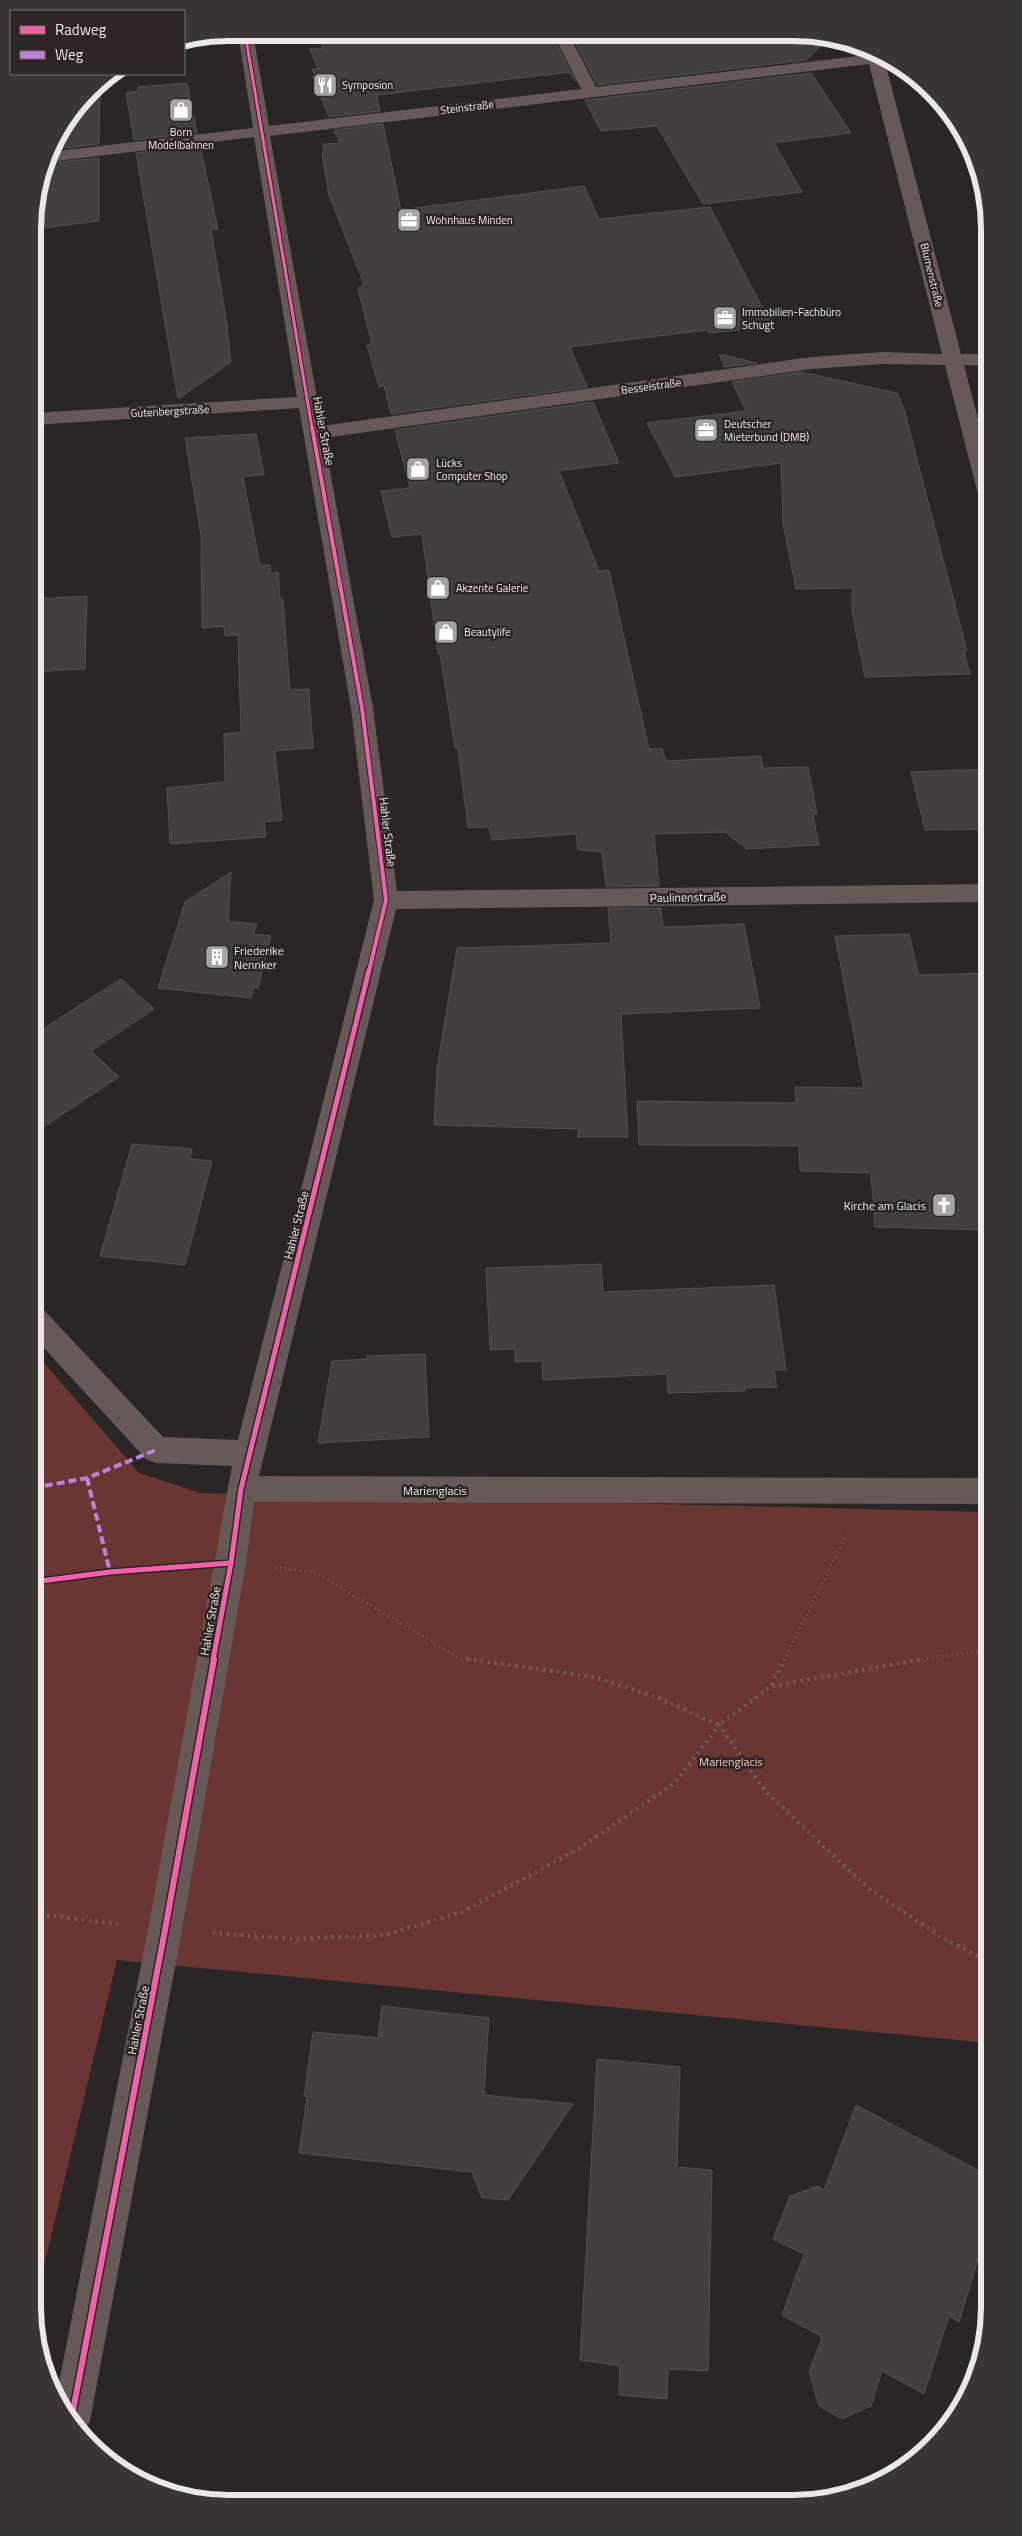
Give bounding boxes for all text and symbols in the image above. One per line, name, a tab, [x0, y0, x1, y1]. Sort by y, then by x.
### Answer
legend	[10, 10, 185, 75]
text: Radweg	[55, 18, 107, 41]
text: Weg	[55, 43, 84, 66]
restaurant icon: Symposion	[312, 72, 338, 98]
place label: Symposion	[342, 77, 393, 93]
street label: Steinstraße	[439, 96, 495, 118]
shop icon: Born Modellbahnen	[168, 97, 194, 123]
place label: Born Modellbahnen	[148, 124, 214, 153]
office icon: Wohnhaus Minden	[396, 207, 422, 233]
place label: Wohnhaus Minden	[426, 212, 513, 228]
street label: Blumenstraße	[916, 241, 948, 309]
place label: Immobilien-Fachbüro Schugt	[742, 304, 841, 333]
office icon: Immobilien-Fachbüro Schugt	[712, 305, 738, 331]
street label: Besselstraße	[620, 374, 683, 398]
street label: Hahler Straße	[308, 395, 340, 467]
street label: Gutenbergstraße	[130, 401, 210, 421]
place label: Deutscher Mieterbund (DMB)	[724, 416, 809, 445]
office icon: Deutscher Mieterbund (DMB)	[693, 417, 719, 443]
place label: Lücks Computer Shop	[436, 455, 508, 484]
shop icon: Lücks Computer Shop	[405, 456, 431, 482]
shop icon: Akzente Galerie	[425, 575, 451, 601]
place label: Akzente Galerie	[456, 580, 529, 596]
shop icon: Beautylife	[433, 619, 459, 645]
place label: Beautylife	[464, 624, 511, 640]
street label: Hahler Straße	[374, 796, 402, 868]
street label: Paulinenstraße	[649, 887, 727, 907]
place label: Friederike Nennker	[234, 941, 284, 974]
building icon: Friederike Nennker	[204, 944, 230, 970]
street label: Hahler Straße	[278, 1189, 314, 1261]
church icon: Kirche am Glacis	[931, 1192, 957, 1218]
place label: Kirche am Glacis	[844, 1196, 926, 1215]
street label: Marienglacis	[403, 1481, 467, 1500]
street label: Hahler Straße	[195, 1585, 225, 1657]
park label: Marienglacis	[699, 1752, 763, 1771]
street label: Hahler Straße	[122, 1984, 154, 2056]

